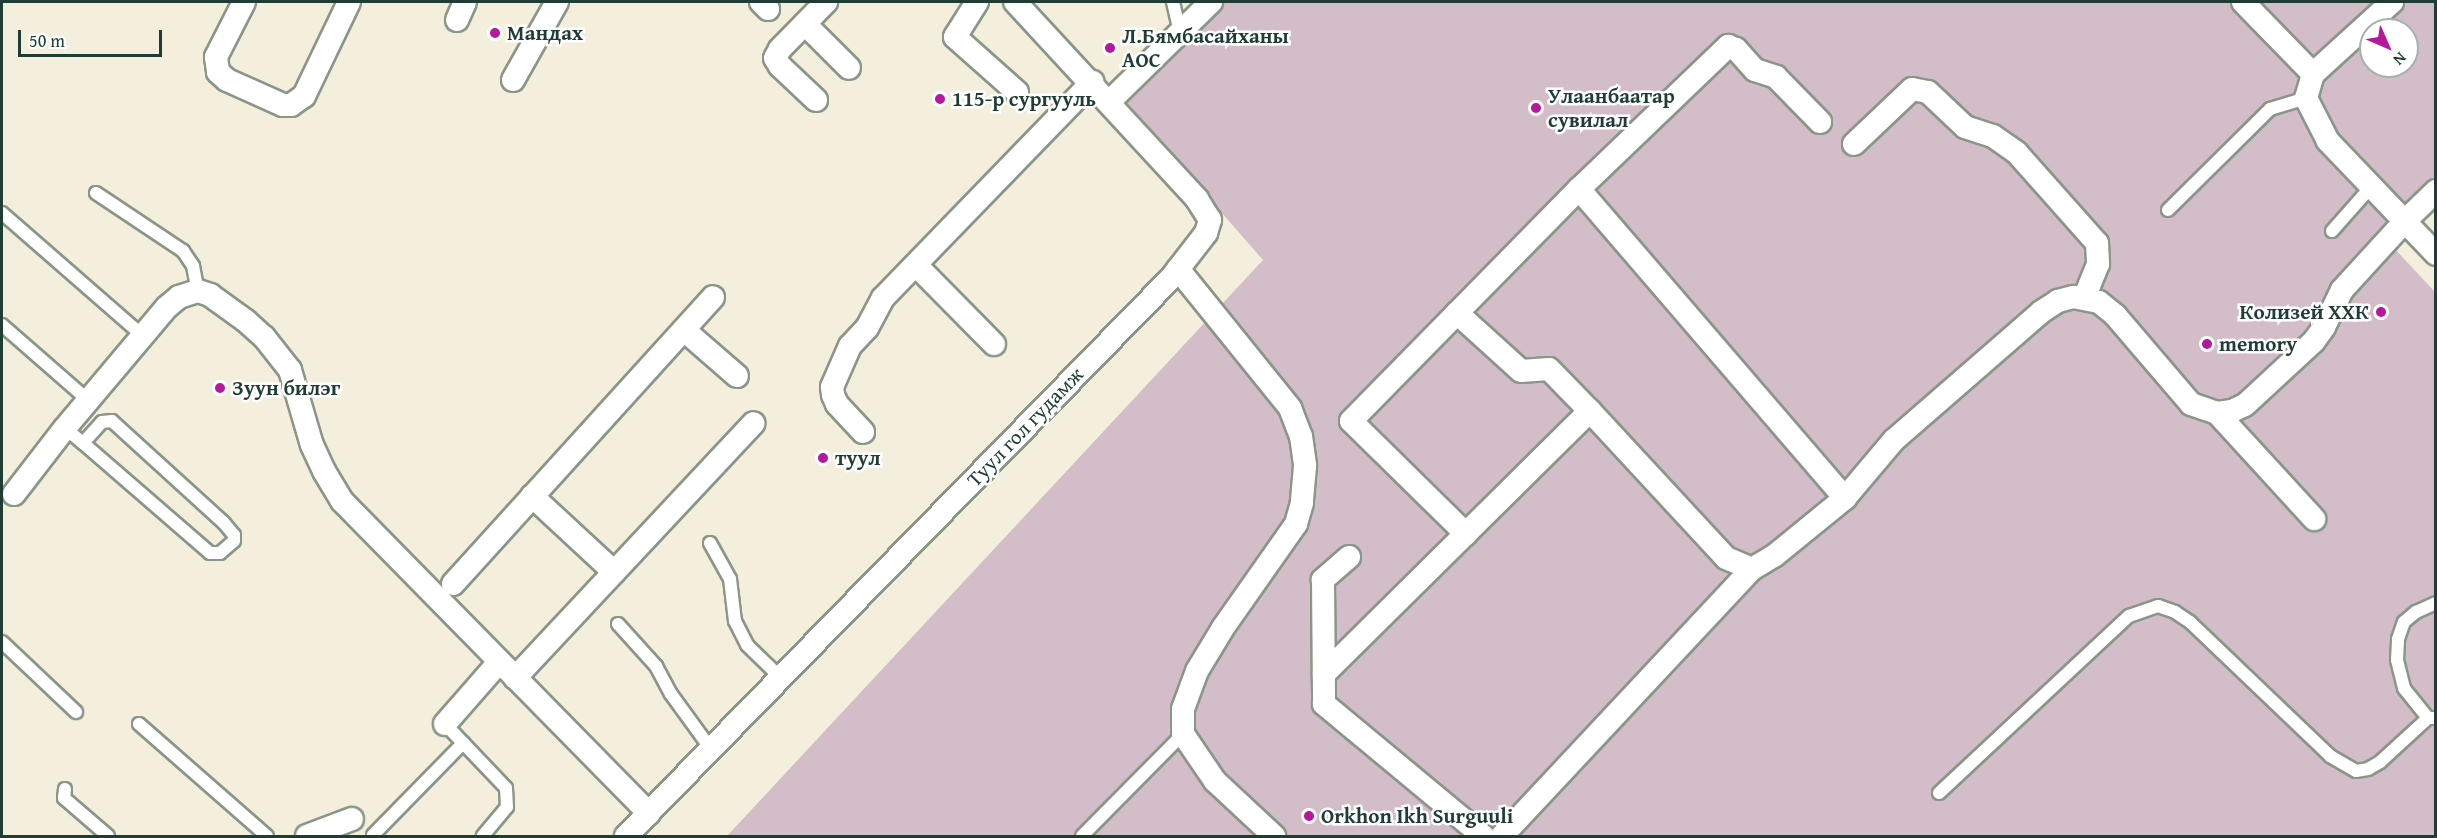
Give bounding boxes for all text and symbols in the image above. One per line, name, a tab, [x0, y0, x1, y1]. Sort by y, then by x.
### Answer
scale bar	[21, 18, 165, 56]
north arrow	[2359, 18, 2419, 78]
place label: Мандах	[507, 20, 583, 46]
place label: Л.Бямбасайханы АОС	[1122, 23, 1289, 73]
marker: Мандах	[488, 26, 502, 40]
text: 50 m	[29, 27, 65, 54]
marker: Л.Бямбасайханы АОС	[1103, 41, 1117, 55]
text: N	[2388, 47, 2413, 72]
place label: Улаанбаатар сувилал	[1548, 83, 1675, 133]
place label: 115-р сургууль	[952, 86, 1096, 112]
marker: 115-р сургууль	[933, 92, 947, 106]
marker: Улаанбаатар сувилал	[1529, 101, 1543, 115]
place label: Колизей ХХК	[2239, 299, 2369, 325]
marker: Колизей ХХК	[2374, 305, 2388, 319]
place label: memory	[2219, 331, 2297, 357]
marker: memory	[2200, 337, 2214, 351]
street label: Туул гол гудамж	[962, 362, 1088, 492]
place label: Зуун билэг	[232, 375, 340, 401]
marker: Зуун билэг	[213, 381, 227, 395]
place label: туул	[835, 445, 881, 471]
marker: туул	[816, 451, 830, 465]
place label: Orkhon Ikh Surguuli	[1321, 803, 1513, 829]
marker: Orkhon Ikh Surguuli	[1302, 809, 1316, 823]

